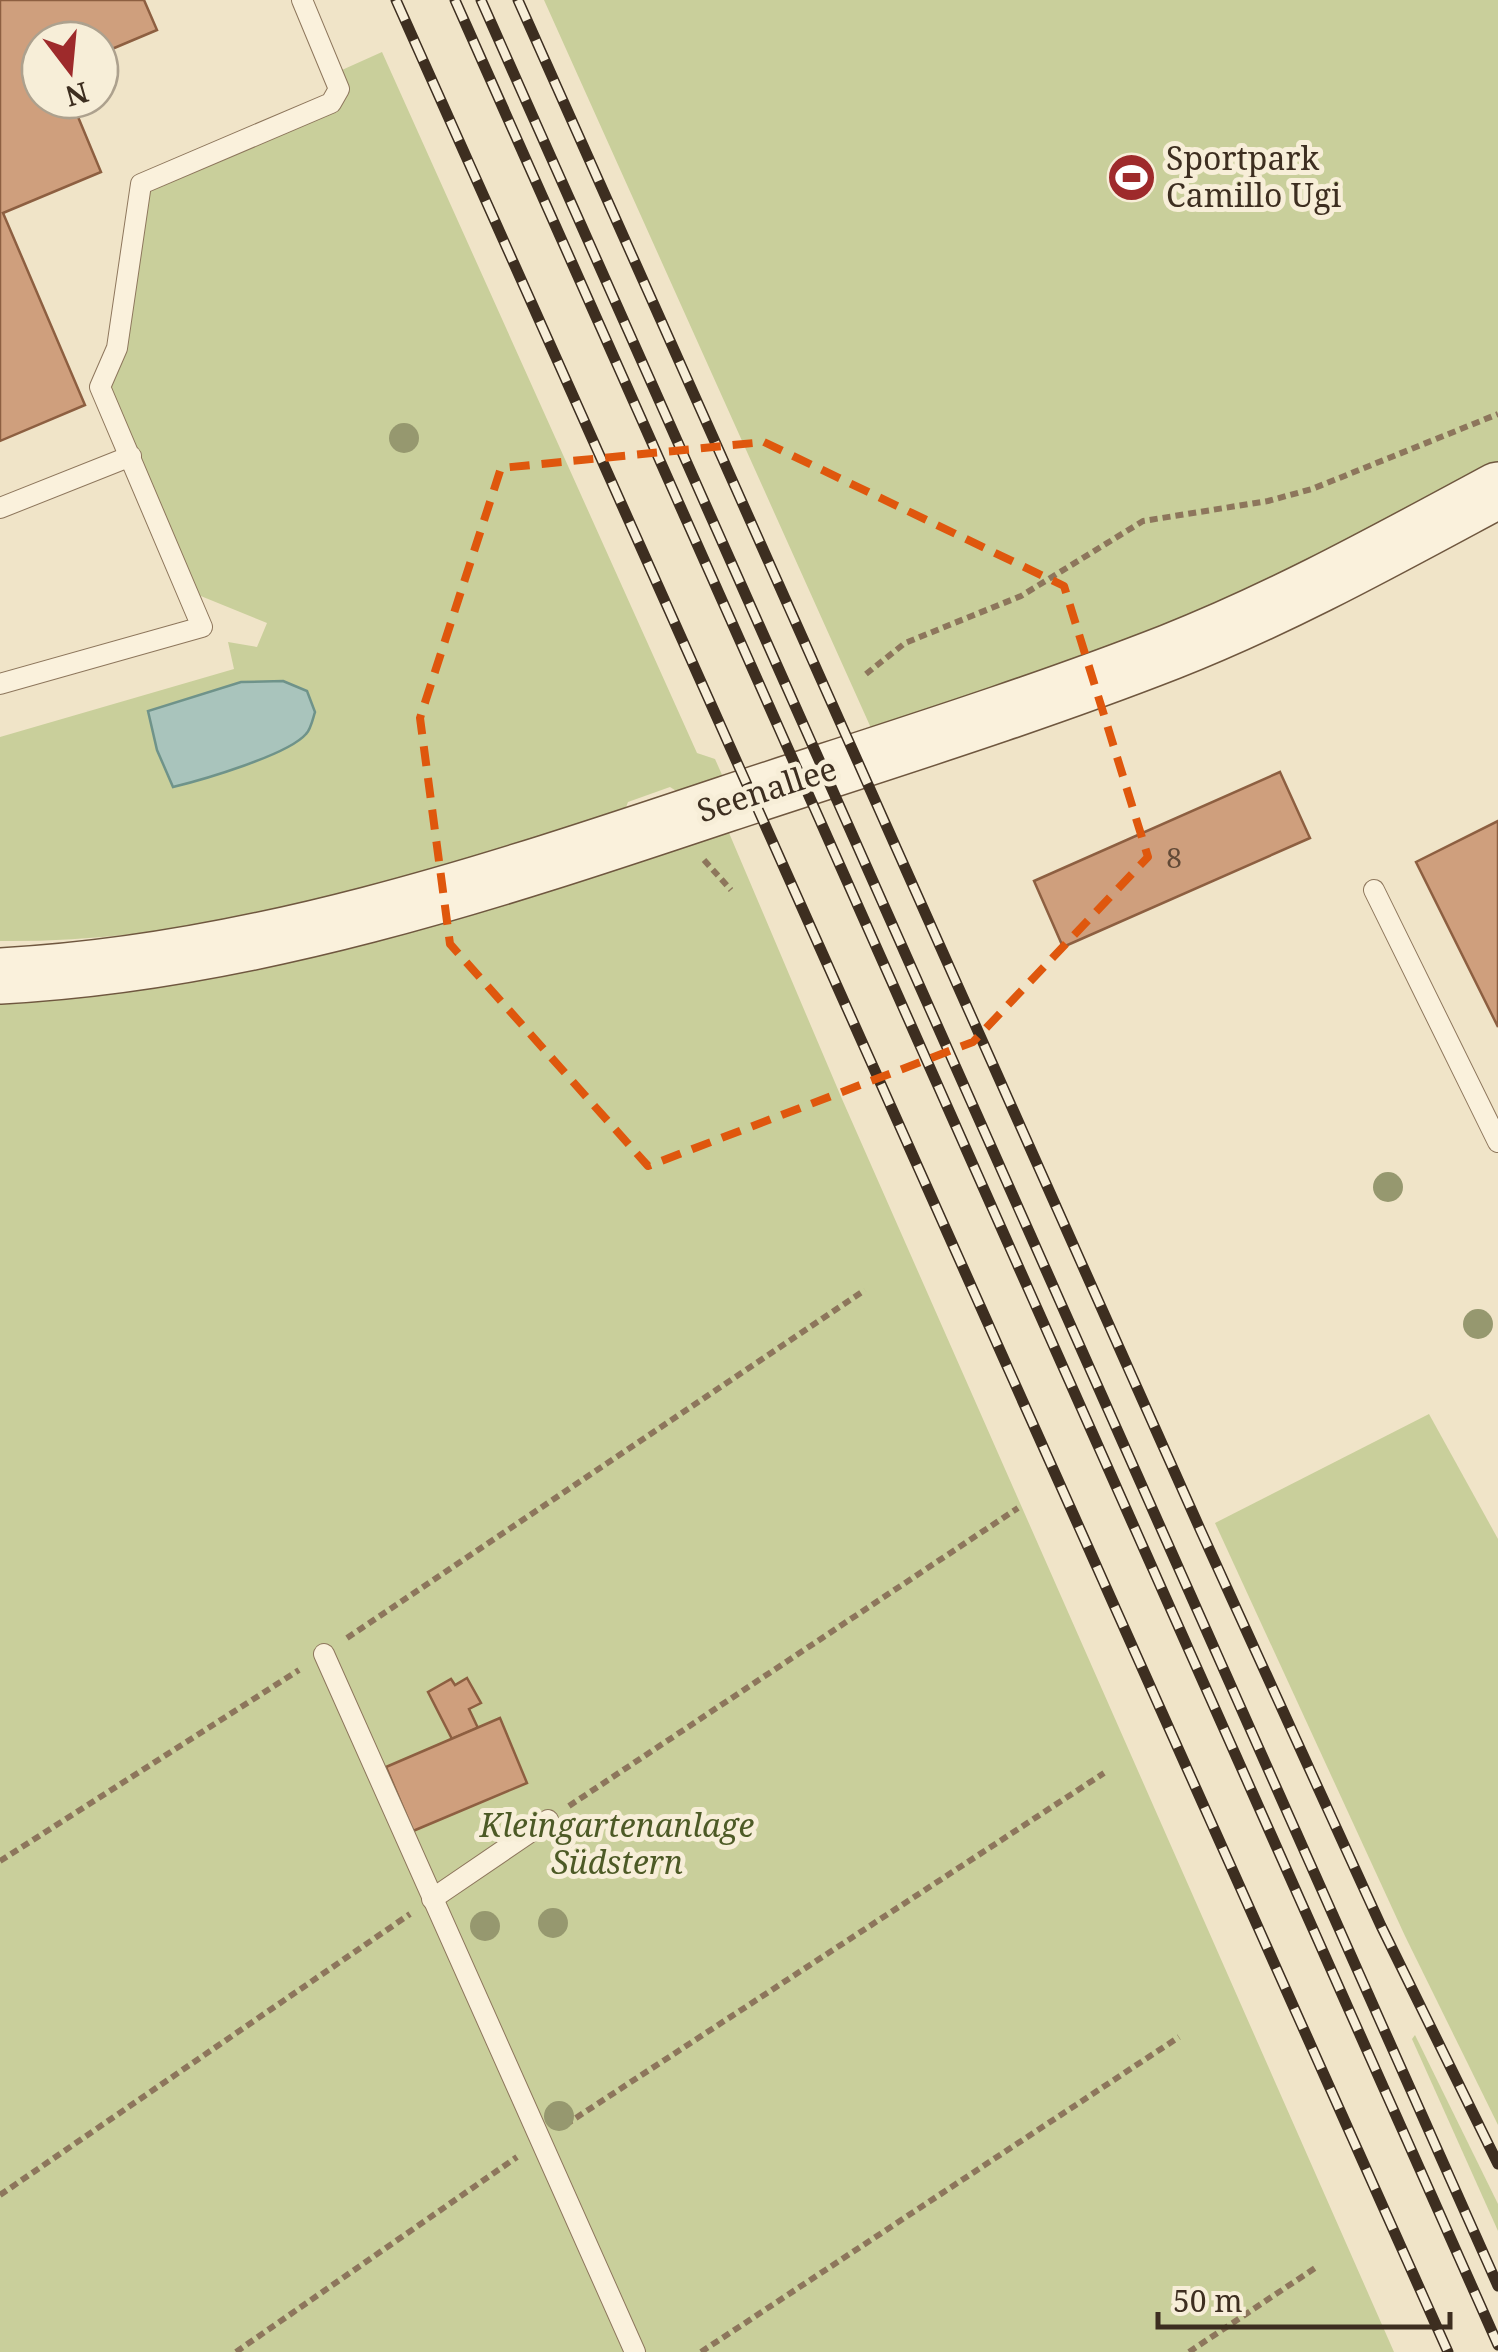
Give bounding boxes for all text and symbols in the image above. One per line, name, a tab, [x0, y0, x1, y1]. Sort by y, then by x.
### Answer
north arrow	[20, 20, 120, 120]
text: N	[61, 74, 93, 116]
place label: Sportpark Camillo Ugi	[1166, 136, 1341, 216]
sports icon: Sportpark Camillo Ugi	[1105, 151, 1157, 203]
street label: Seenallee	[691, 746, 842, 831]
house number: 8	[1166, 838, 1182, 876]
park label: Kleingartenanlage Südstern	[479, 1803, 754, 1883]
scale bar	[1158, 2267, 1450, 2329]
text: 50 m	[1173, 2280, 1243, 2321]

